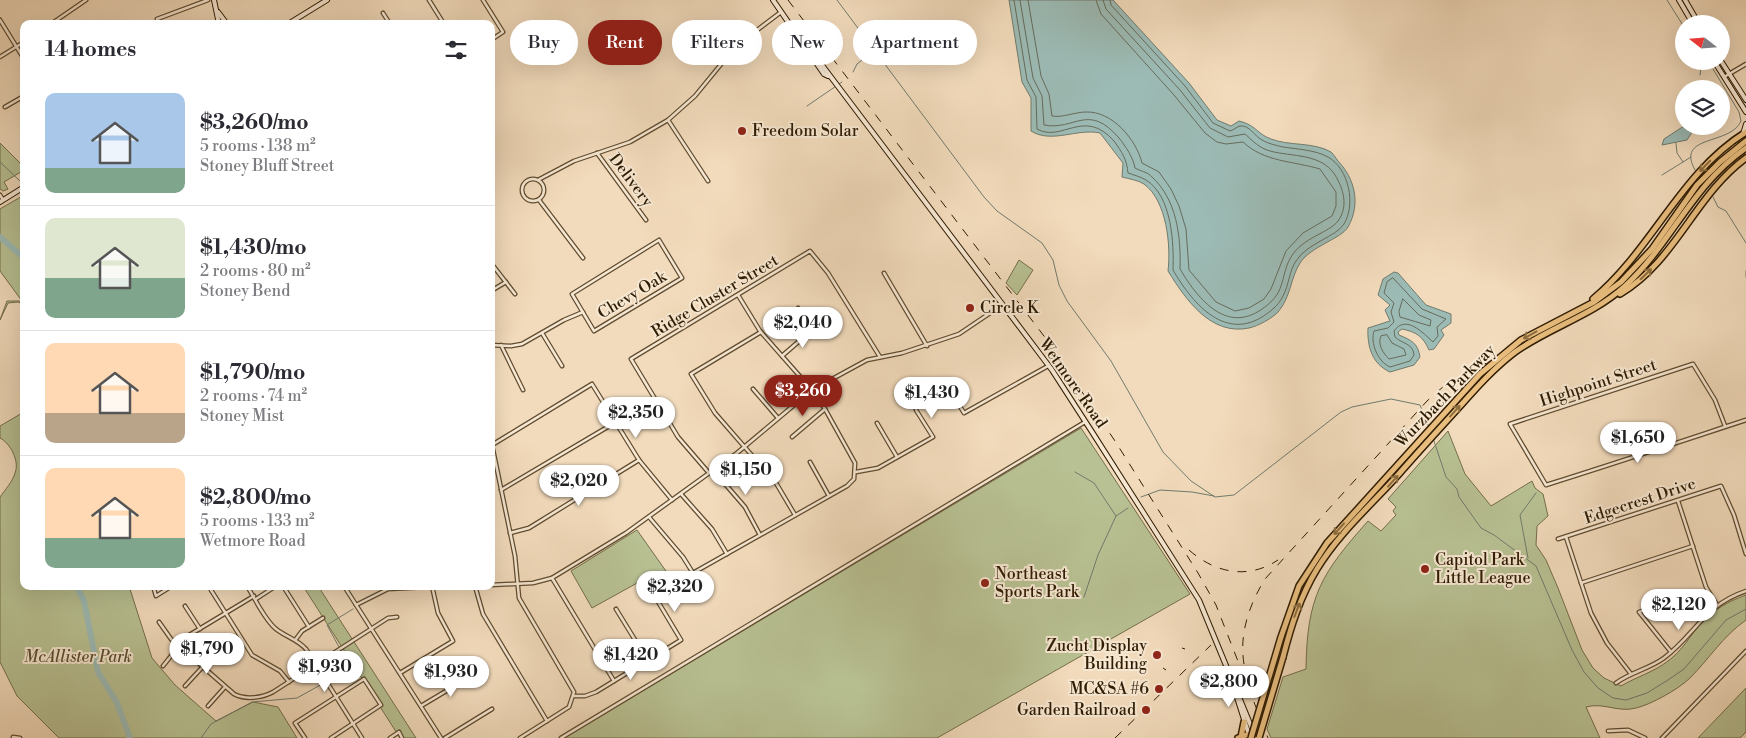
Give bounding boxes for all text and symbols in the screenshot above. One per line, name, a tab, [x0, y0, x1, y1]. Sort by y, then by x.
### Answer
north arrow	[1675, 15, 1730, 70]
map controls	[1675, 15, 1730, 135]
chip: Buy	[510, 20, 578, 65]
chip: Rent	[588, 20, 662, 65]
chip: Filters	[672, 20, 762, 65]
chip: New	[772, 20, 843, 65]
chip: Apartment	[853, 20, 977, 65]
icon: filters	[442, 36, 470, 64]
text: 14 homes	[45, 37, 136, 63]
button: layers	[1675, 80, 1730, 135]
text: $3,260/mo	[200, 110, 309, 136]
icon: home	[85, 113, 145, 173]
place label: Freedom Solar	[752, 121, 859, 141]
marker: Freedom Solar	[736, 125, 748, 137]
text: 5 rooms · 138 m²	[200, 136, 316, 156]
street label: Delivery	[604, 149, 658, 211]
text: Stoney Bluff Street	[200, 156, 334, 176]
one-way arrow	[1699, 159, 1711, 172]
text: $1,430/mo	[200, 235, 307, 261]
icon: home	[85, 238, 145, 298]
street label: Ridge Cluster Street	[648, 250, 782, 342]
text: 2 rooms · 80 m²	[200, 261, 311, 281]
street label: Chevy Oak	[594, 266, 671, 323]
one-way arrow	[1640, 268, 1652, 280]
text: Stoney Bend	[200, 281, 290, 301]
place label: Circle K	[980, 298, 1040, 318]
marker: Circle K	[964, 302, 976, 314]
pin: $2,040	[762, 306, 844, 349]
text: $2,040	[774, 313, 832, 333]
one-way arrow	[1524, 330, 1538, 340]
street label: Wetmore Road	[1034, 333, 1111, 432]
street label: Wurzbach Parkway	[1390, 340, 1500, 453]
street label: Highpoint Street	[1537, 355, 1659, 411]
text: $1,790/mo	[200, 360, 305, 386]
icon: home	[85, 363, 145, 423]
pin: $3,260	[762, 374, 844, 417]
pin: $1,430	[891, 376, 973, 419]
text: $3,260	[775, 381, 831, 401]
text: $1,430	[905, 383, 959, 403]
text: 2 rooms · 74 m²	[200, 386, 307, 406]
pin: $2,350	[595, 396, 677, 439]
text: $2,350	[608, 403, 664, 423]
one-way arrow	[1449, 405, 1461, 418]
text: Stoney Mist	[200, 406, 285, 426]
pin: $1,650	[1597, 422, 1679, 464]
text: $1,650	[1611, 428, 1665, 448]
pin: $1,150	[705, 454, 787, 496]
text: $1,150	[720, 460, 772, 480]
pin: $2,020	[538, 464, 620, 507]
text: $2,020	[550, 471, 608, 491]
one-way arrow	[1387, 474, 1399, 487]
street label: Edgecrest Drive	[1582, 474, 1698, 528]
text: $2,800/mo	[200, 485, 311, 511]
icon: home	[85, 488, 145, 548]
text: 5 rooms · 133 m²	[200, 511, 315, 531]
one-way arrow	[1333, 523, 1345, 536]
text: Wetmore Road	[200, 531, 306, 551]
place label: Capitol Park Little League	[1435, 550, 1531, 588]
marker: Capitol Park Little League	[1419, 563, 1431, 575]
place label: Northeast Sports Park	[995, 564, 1081, 602]
pin: $2,320	[634, 570, 716, 613]
text: $2,320	[647, 577, 703, 597]
marker: Northeast Sports Park	[979, 577, 991, 589]
pin: $2,120	[1638, 588, 1720, 631]
text: $2,120	[1652, 595, 1706, 615]
one-way arrow	[1293, 603, 1302, 618]
pin: $1,790	[166, 632, 248, 675]
place label: Zucht Display Building	[1047, 636, 1148, 674]
pin: $1,420	[590, 638, 672, 681]
text: $1,790	[180, 639, 234, 659]
text: $1,420	[604, 645, 658, 665]
park label: McAllister Park	[24, 647, 132, 667]
marker: Zucht Display Building	[1151, 649, 1163, 661]
pin: $1,930	[284, 650, 366, 693]
pin: $1,930	[410, 656, 492, 698]
text: $1,930	[298, 657, 352, 677]
text: $1,930	[424, 662, 478, 682]
pin: $2,800	[1188, 666, 1270, 708]
text: $2,800	[1200, 672, 1258, 692]
place label: MC&SA #6	[1069, 679, 1149, 699]
marker: MC&SA #6	[1153, 683, 1165, 695]
place label: Garden Railroad	[1017, 700, 1136, 720]
marker: Garden Railroad	[1140, 704, 1152, 716]

